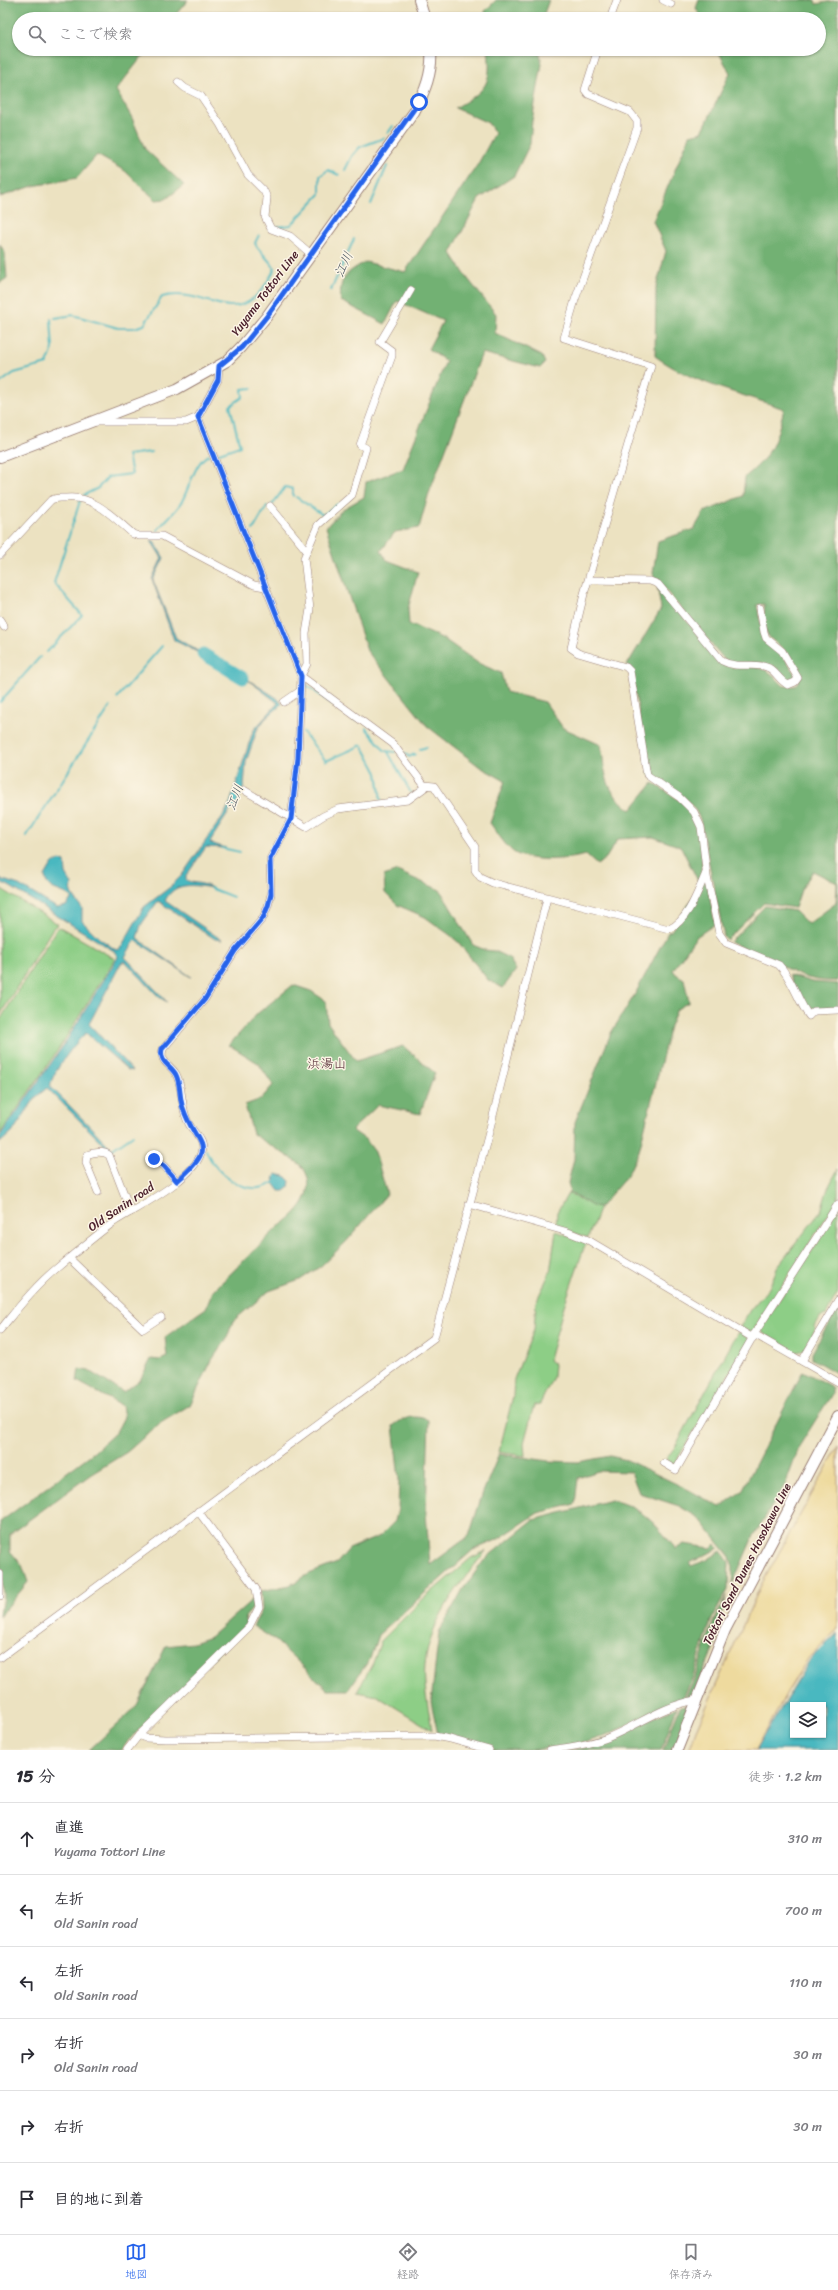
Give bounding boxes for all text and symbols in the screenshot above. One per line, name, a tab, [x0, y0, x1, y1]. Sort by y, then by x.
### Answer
search box	[12, 12, 826, 56]
text: ここで検索	[58, 21, 133, 47]
icon: search	[26, 23, 48, 45]
route start	[410, 93, 428, 111]
street label: Yuyama Tottori Line	[225, 245, 305, 341]
water label: 江川	[328, 248, 359, 281]
water label: 江川	[219, 781, 250, 813]
district label: 浜湯山	[307, 1052, 347, 1075]
route end	[145, 1150, 163, 1168]
street label: Old Sanin road	[83, 1176, 160, 1238]
street label: Tottori Sand Dunes Hosokawa Line	[696, 1479, 798, 1649]
map controls	[790, 1702, 826, 1738]
button: layers	[790, 1702, 826, 1738]
text: 15 分	[16, 1761, 55, 1791]
text: 徒歩 · 1.2 km	[748, 1765, 822, 1788]
text: 直進	[54, 1814, 84, 1840]
text: 310 m	[788, 1827, 822, 1850]
icon: ahead	[16, 1828, 38, 1850]
text: Yuyama Tottori Line	[54, 1840, 166, 1863]
text: 左折	[54, 1886, 84, 1912]
text: 700 m	[785, 1899, 822, 1922]
icon: left	[16, 1900, 38, 1922]
text: Old Sanin road	[54, 1912, 137, 1935]
text: 左折	[54, 1958, 84, 1984]
text: 110 m	[789, 1971, 822, 1994]
icon: left	[16, 1972, 38, 1994]
text: Old Sanin road	[54, 1984, 137, 2007]
text: 右折	[54, 2030, 84, 2056]
text: 30 m	[793, 2043, 822, 2066]
icon: right	[16, 2044, 38, 2066]
text: Old Sanin road	[54, 2056, 137, 2079]
text: 右折	[54, 2114, 84, 2140]
text: 30 m	[793, 2115, 822, 2138]
icon: right	[16, 2116, 38, 2138]
text: 目的地に到着	[54, 2186, 144, 2212]
icon: arrive	[16, 2188, 38, 2210]
tab: 地図	[125, 2241, 147, 2284]
tab: 経路	[397, 2241, 419, 2284]
tab: 保存済み	[669, 2241, 713, 2284]

